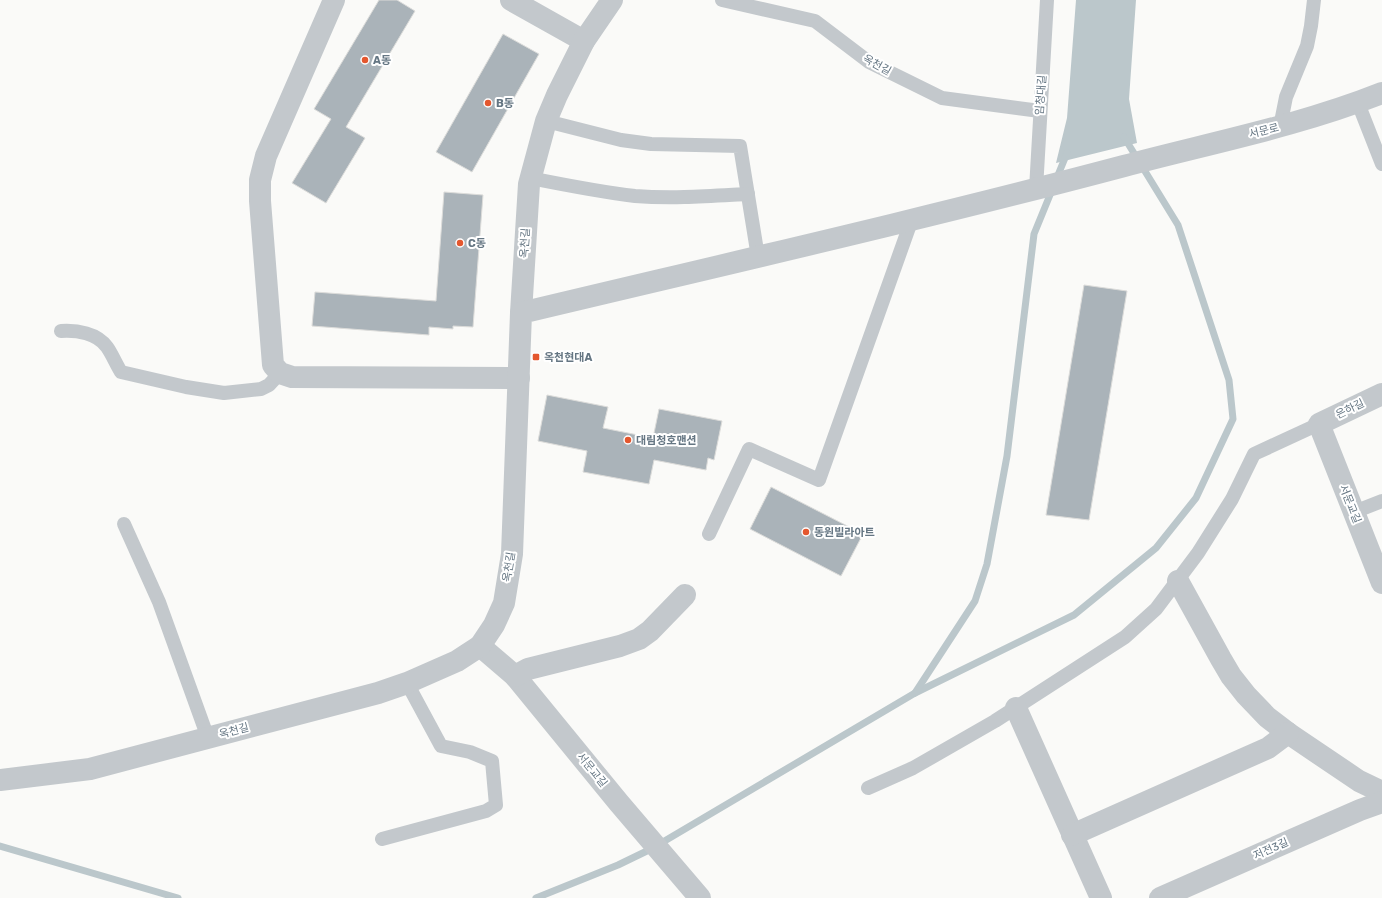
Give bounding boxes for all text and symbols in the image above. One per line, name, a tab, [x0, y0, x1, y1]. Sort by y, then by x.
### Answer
street label: 옥천길	[861, 52, 893, 78]
place label: A동	[373, 54, 391, 67]
marker: A동	[360, 55, 370, 65]
street label: 임청대길	[1033, 74, 1049, 116]
place label: B동	[496, 97, 514, 110]
marker: B동	[483, 98, 493, 108]
street label: 서문로	[1248, 121, 1280, 141]
street label: 옥천길	[517, 227, 533, 259]
place label: C동	[468, 237, 486, 250]
marker: C동	[455, 238, 465, 248]
place label: 옥천현대A	[544, 351, 592, 364]
marker: 옥천현대A	[531, 352, 541, 362]
street label: 은하길	[1334, 397, 1366, 421]
place label: 대림청호맨션	[636, 434, 697, 447]
marker: 대림청호맨션	[623, 435, 633, 445]
street label: 서문교길	[1336, 483, 1364, 525]
place label: 동원빌라아트	[814, 526, 875, 539]
marker: 동원빌라아트	[801, 527, 811, 537]
street label: 옥천길	[500, 551, 518, 583]
street label: 옥천길	[218, 721, 250, 741]
street label: 서문교길	[574, 750, 610, 790]
street label: 저전3길	[1251, 836, 1291, 862]

